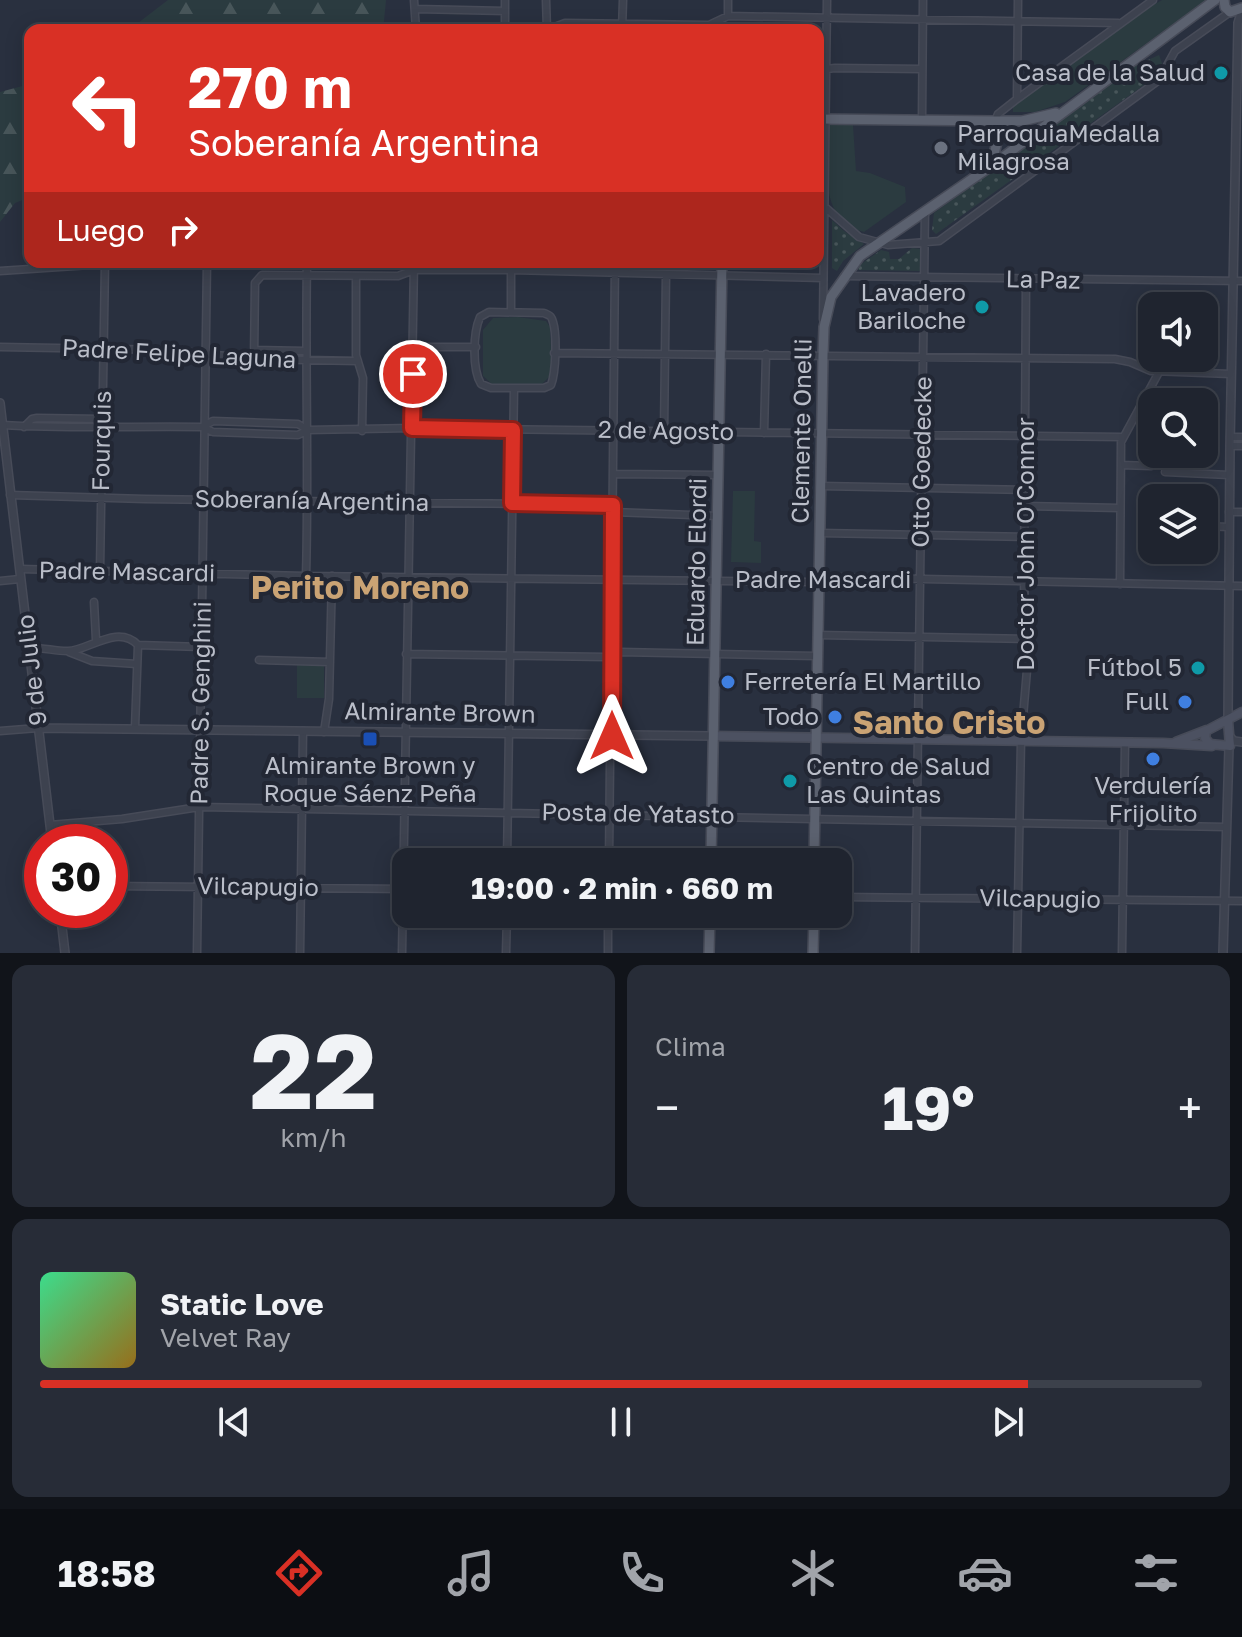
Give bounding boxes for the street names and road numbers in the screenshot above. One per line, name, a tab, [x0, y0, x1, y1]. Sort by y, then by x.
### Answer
street label: La Paz	[1005, 263, 1081, 294]
street label: Padre Felipe Laguna	[61, 332, 297, 373]
street label: Clemente Onelli	[784, 338, 817, 524]
street label: Otto Goedecke	[905, 376, 936, 548]
street label: Fourquis	[85, 390, 116, 491]
street label: 2 de Agosto	[598, 414, 734, 445]
street label: Doctor John O'Connor	[1010, 417, 1039, 671]
street label: Eduardo Elordi	[680, 478, 711, 646]
street label: Soberanía Argentina	[194, 483, 430, 516]
street label: Padre Mascardi	[38, 554, 216, 587]
street label: Padre Mascardi	[735, 564, 911, 593]
street label: Padre S. Genghini	[183, 601, 216, 805]
street label: 9 de Julio	[9, 613, 52, 727]
street label: Almirante Brown	[344, 695, 536, 728]
street label: Posta de Yatasto	[541, 796, 735, 829]
street label: Vilcapugio	[197, 870, 319, 901]
street label: Vilcapugio	[979, 882, 1101, 913]

